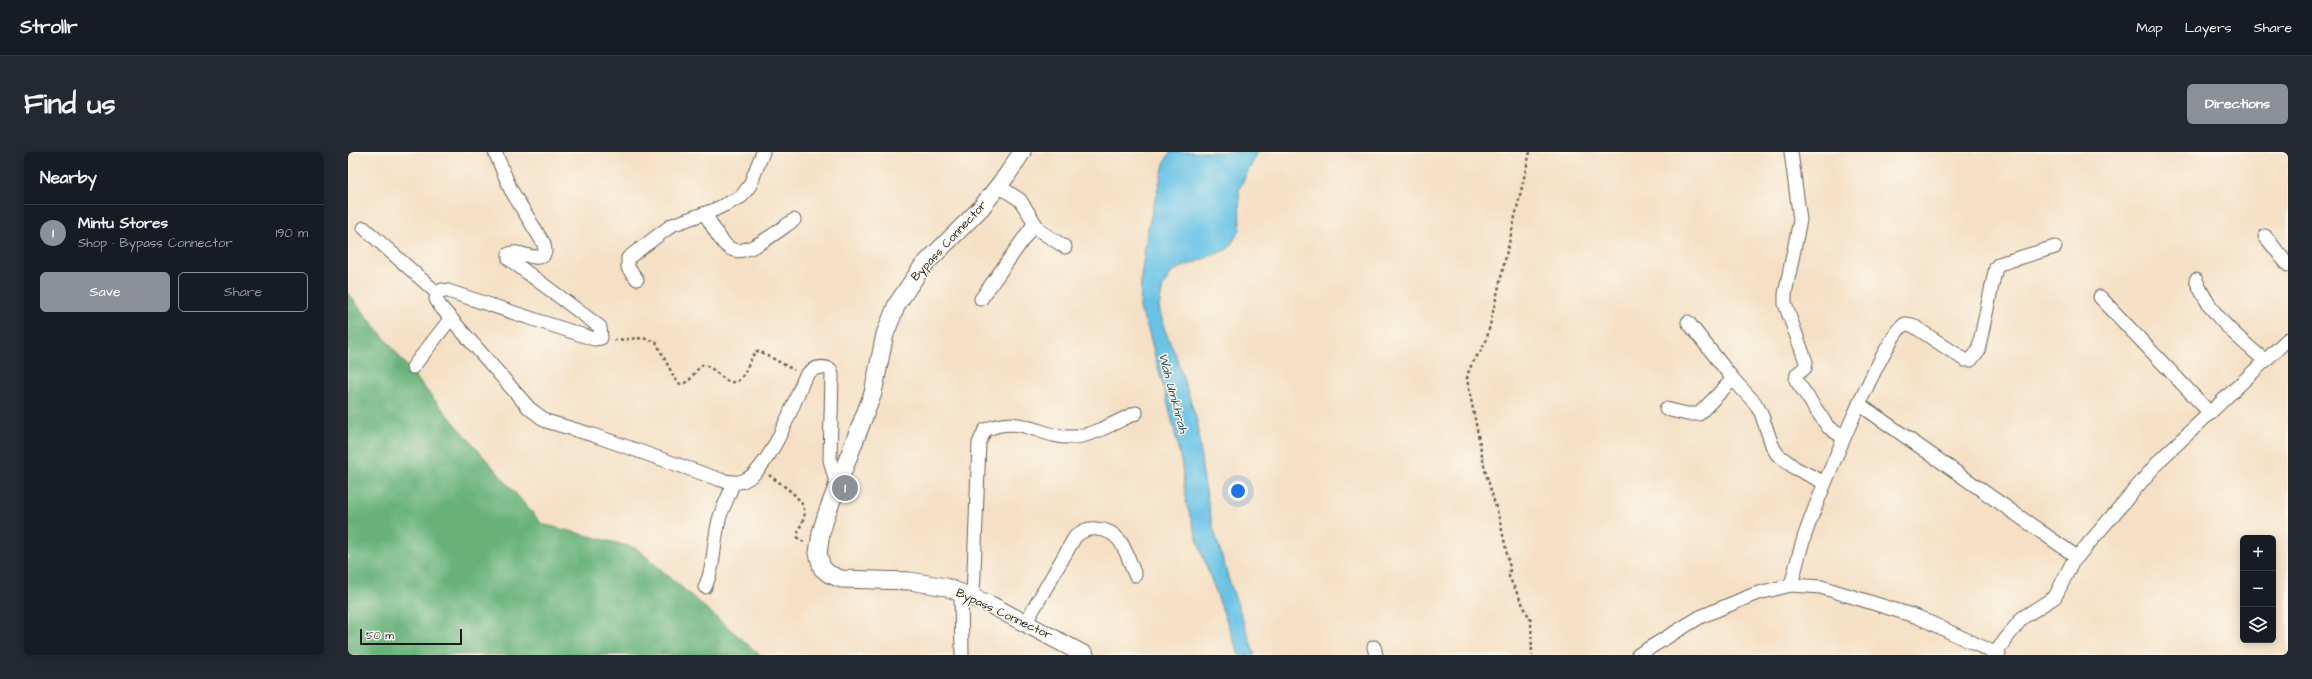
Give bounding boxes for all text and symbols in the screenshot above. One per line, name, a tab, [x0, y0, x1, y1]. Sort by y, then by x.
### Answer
text: Strollr	[20, 14, 78, 41]
text: Map	[2136, 18, 2163, 38]
text: Layers	[2185, 18, 2232, 38]
text: Share	[2254, 18, 2292, 38]
button: Directions	[2187, 84, 2288, 124]
text: Find us	[24, 85, 115, 124]
text: Nearby	[40, 166, 97, 190]
street label: Bypass Connector	[907, 197, 992, 286]
text: Mintu Stores	[78, 213, 168, 234]
text: 1	[52, 224, 54, 242]
text: 190 m	[275, 224, 308, 242]
text: Shop · Bypass Connector	[78, 234, 233, 252]
button: Save	[40, 272, 170, 312]
button: Share	[178, 272, 308, 312]
water label: Wah Umkhrah	[1154, 351, 1193, 436]
pin: 1	[832, 473, 858, 503]
your location	[1228, 481, 1248, 501]
map controls	[2240, 535, 2276, 643]
button: +	[2240, 535, 2276, 571]
button: −	[2240, 571, 2276, 607]
street label: Bypass Connector	[953, 584, 1055, 645]
button: layers	[2240, 607, 2276, 643]
scale bar	[360, 627, 462, 646]
text: 50 m	[366, 628, 394, 643]

